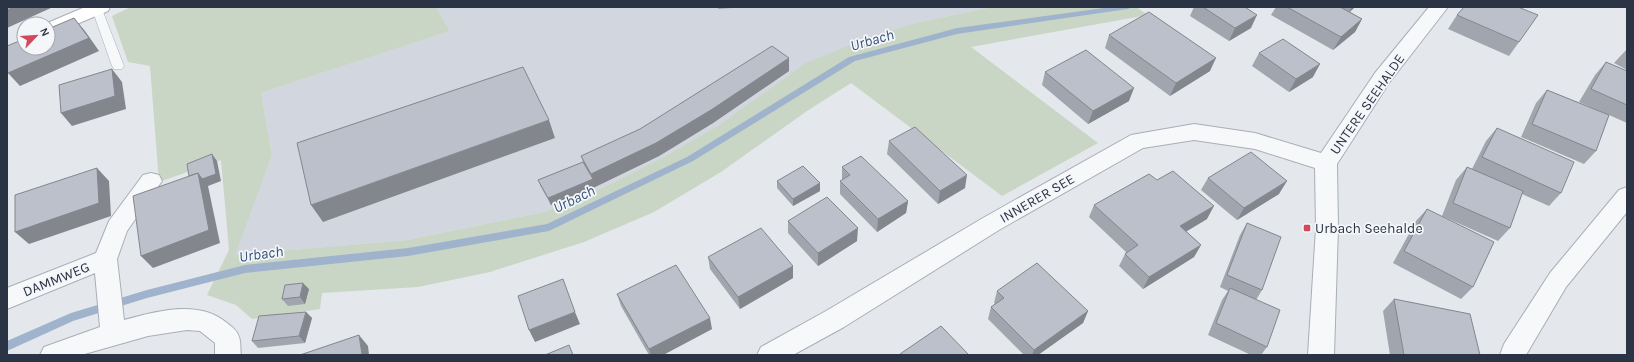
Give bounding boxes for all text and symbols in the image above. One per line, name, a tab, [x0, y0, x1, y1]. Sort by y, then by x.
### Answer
north arrow	[16, 16, 56, 56]
water label: Urbach	[848, 25, 896, 55]
text: N	[37, 26, 52, 38]
street label: UNTERE SEEHALDE	[1326, 51, 1408, 158]
street label: INNERER SEE	[997, 170, 1078, 227]
water label: Urbach	[550, 181, 598, 217]
place label: Urbach Seehalde	[1315, 220, 1423, 237]
marker: Urbach Seehalde	[1302, 223, 1312, 233]
water label: Urbach	[238, 242, 284, 266]
street label: DAMMWEG	[20, 258, 92, 301]

